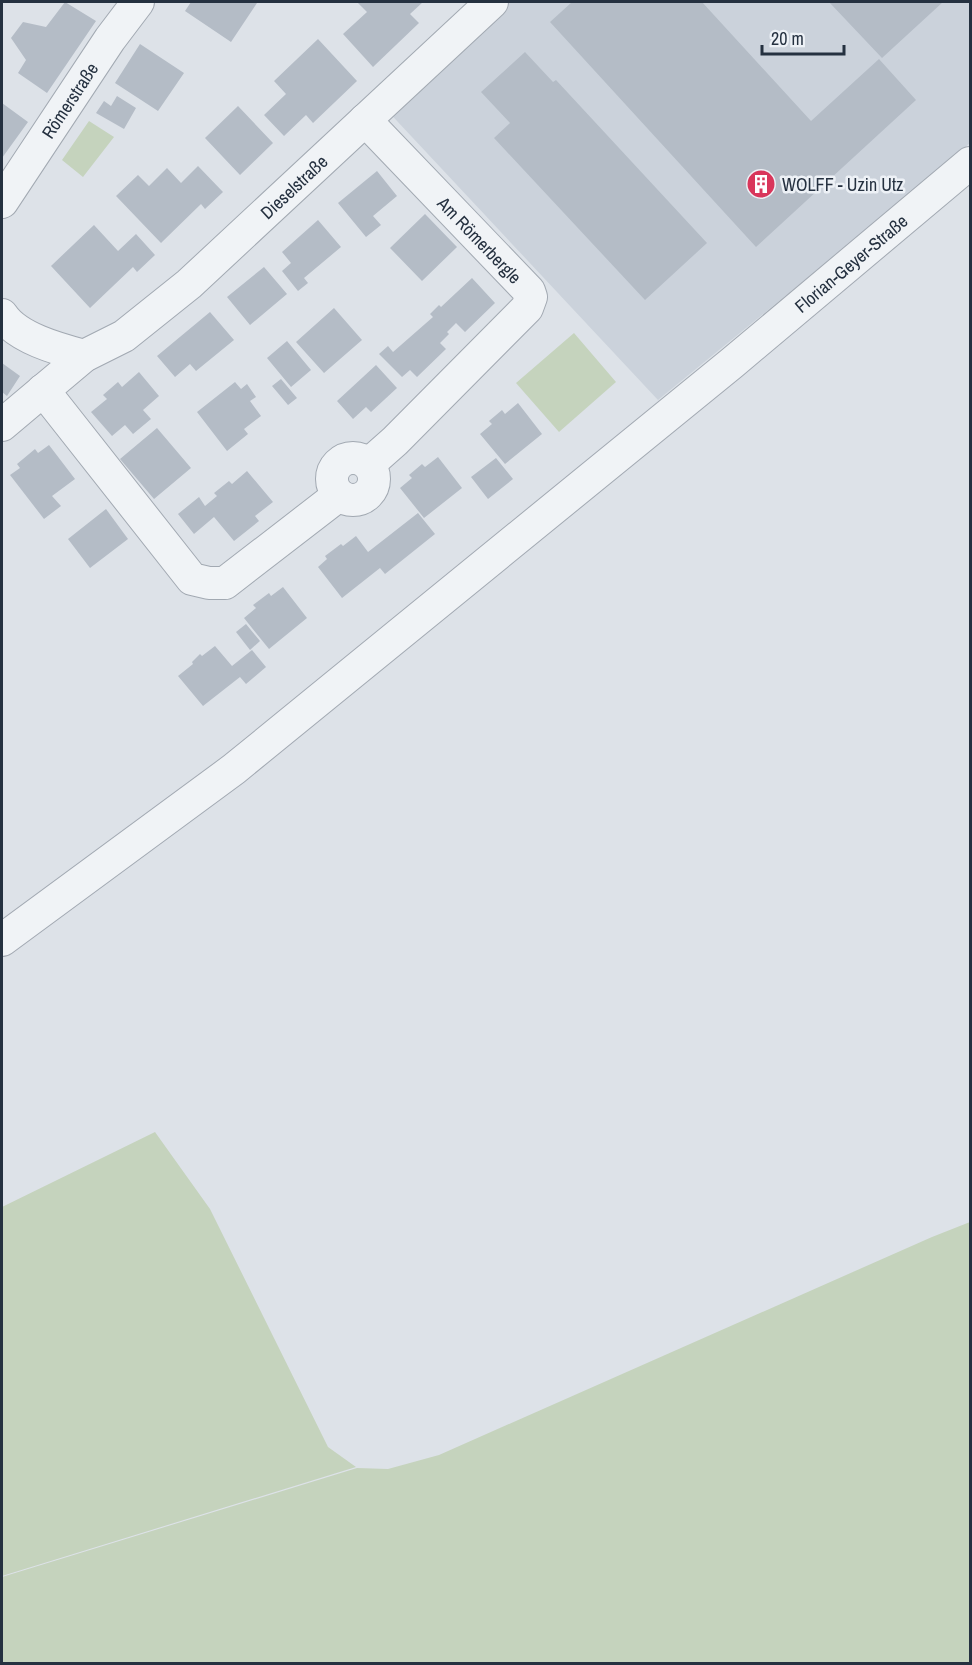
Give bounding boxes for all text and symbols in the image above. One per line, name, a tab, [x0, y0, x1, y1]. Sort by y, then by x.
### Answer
scale bar	[762, 18, 844, 56]
text: 20 m	[771, 26, 804, 51]
street label: Römerstraße	[35, 57, 104, 143]
street label: Dieselstraße	[254, 149, 333, 224]
building icon: WOLFF - Uzin Utz	[745, 168, 777, 200]
place label: WOLFF - Uzin Utz	[782, 172, 903, 197]
street label: Am Römerbergle	[432, 190, 528, 289]
street label: Florian-Geyer-Straße	[789, 208, 913, 318]

